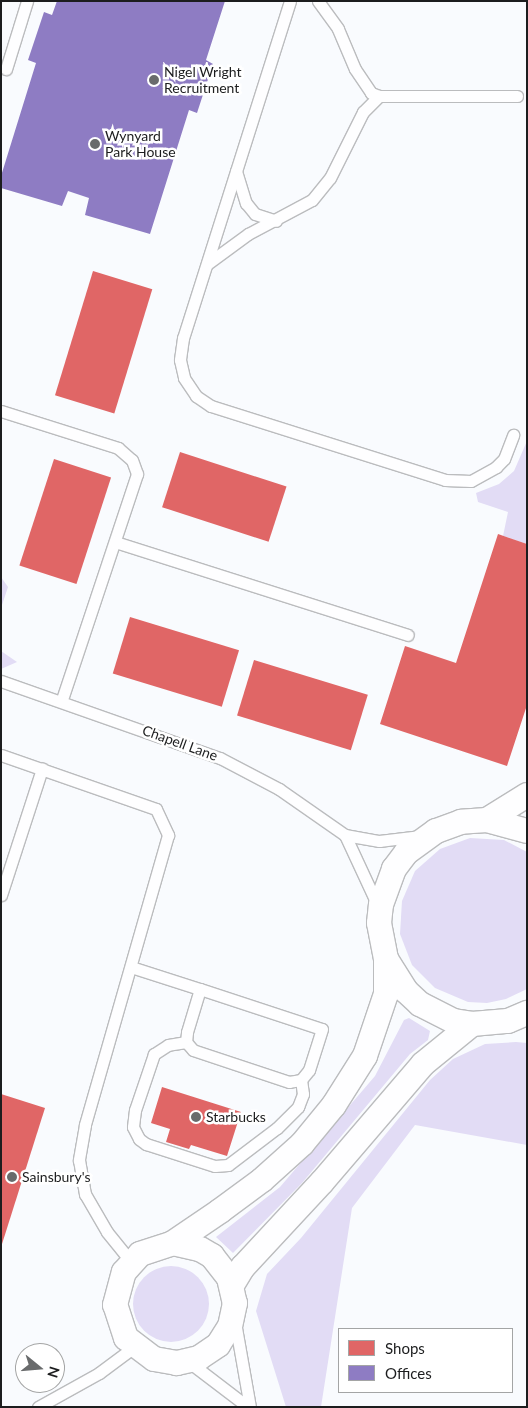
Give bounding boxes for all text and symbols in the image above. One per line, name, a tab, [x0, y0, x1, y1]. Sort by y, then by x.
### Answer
place label: Nigel Wright Recruitment	[164, 64, 242, 96]
marker: Nigel Wright Recruitment	[148, 74, 160, 86]
place label: Wynyard Park House	[105, 128, 176, 160]
marker: Wynyard Park House	[89, 138, 101, 150]
street label: Chapell Lane	[140, 722, 220, 764]
place label: Starbucks	[206, 1109, 266, 1125]
marker: Starbucks	[190, 1111, 202, 1123]
place label: Sainsbury's	[22, 1169, 90, 1185]
marker: Sainsbury's	[6, 1171, 18, 1183]
legend	[338, 1328, 513, 1393]
text: Shops	[385, 1339, 425, 1357]
north arrow	[15, 1343, 65, 1393]
text: Offices	[385, 1364, 432, 1382]
text: N	[44, 1365, 64, 1380]

